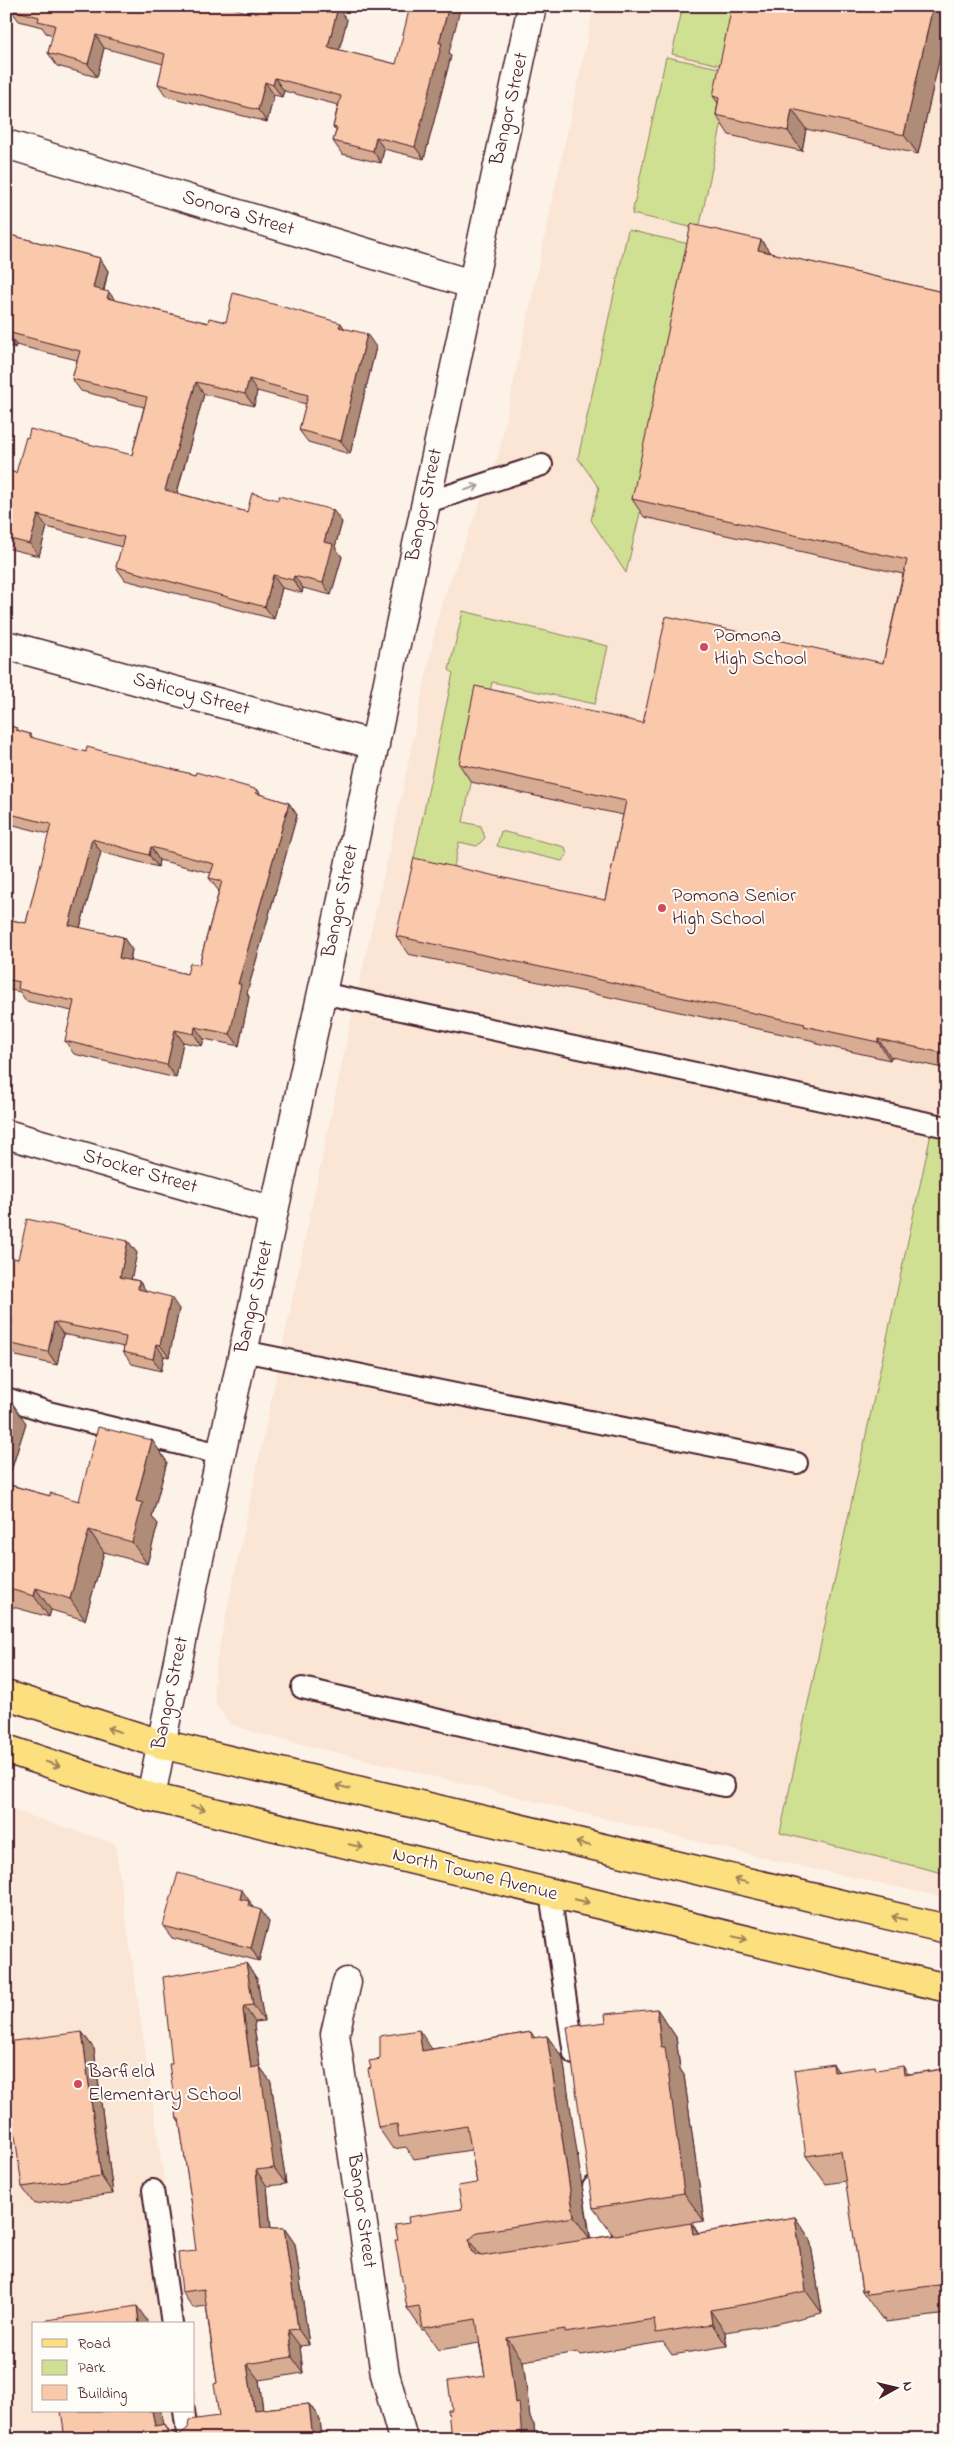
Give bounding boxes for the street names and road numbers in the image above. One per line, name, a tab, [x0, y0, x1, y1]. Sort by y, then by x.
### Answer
street label: Bangor Street	[483, 49, 538, 170]
street label: Sonora Street	[178, 183, 298, 245]
street label: Bangor Street	[399, 445, 452, 566]
street label: Saticoy Street	[129, 665, 253, 725]
street label: Bangor Street	[315, 841, 368, 962]
street label: Stocker Street	[79, 1142, 201, 1202]
street label: Bangor Street	[228, 1237, 283, 1358]
street label: Bangor Street	[145, 1633, 198, 1754]
street label: North Towne Avenue	[389, 1840, 561, 1910]
street label: Bangor Street	[338, 2151, 383, 2270]

